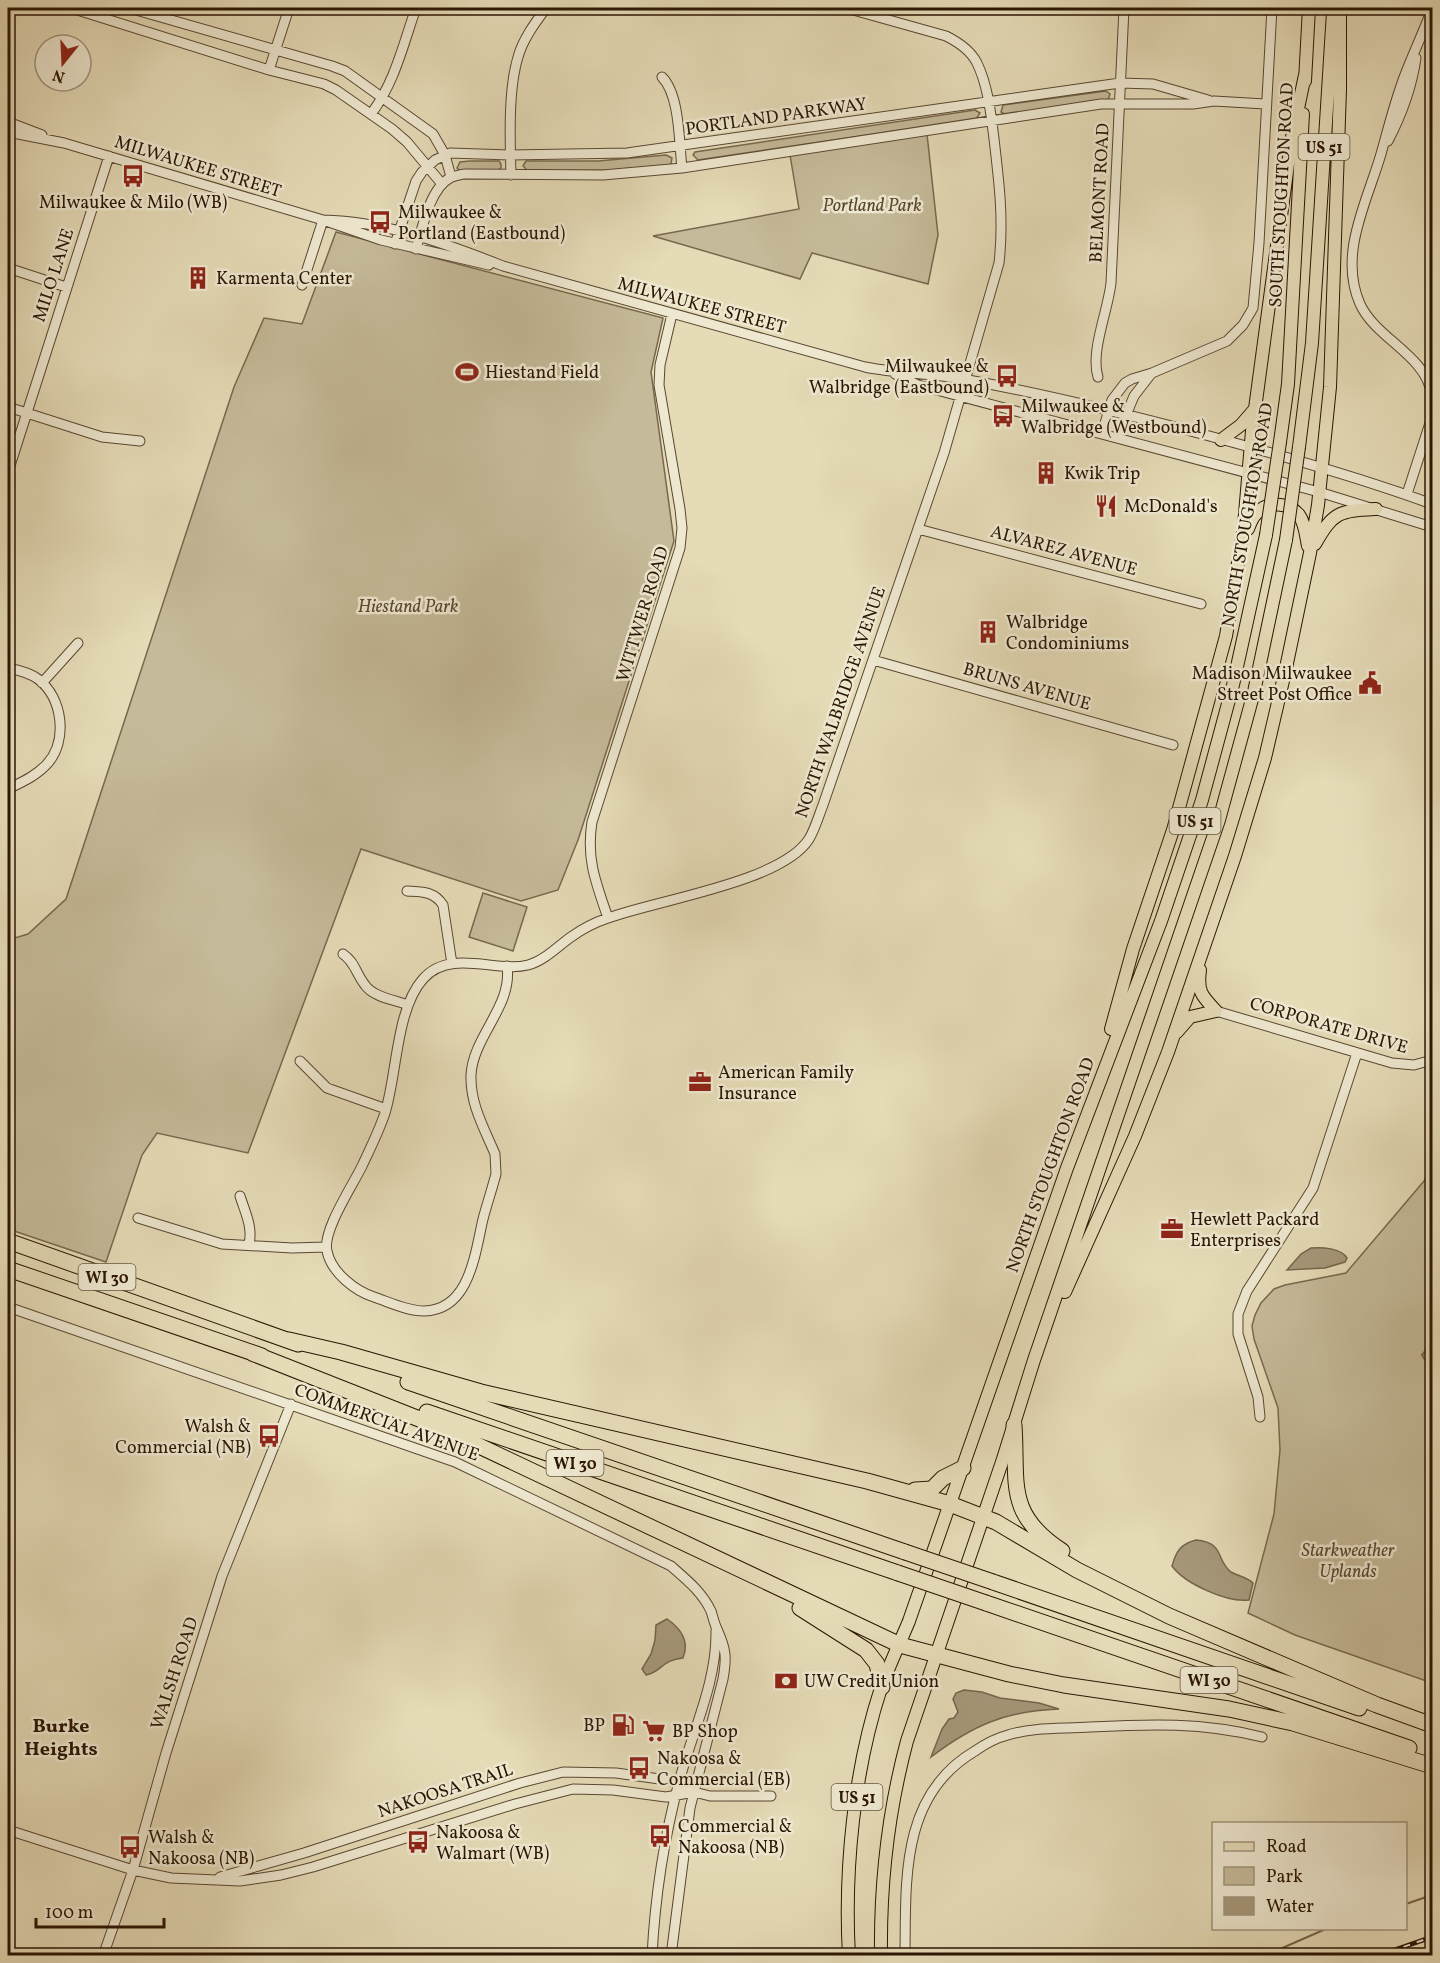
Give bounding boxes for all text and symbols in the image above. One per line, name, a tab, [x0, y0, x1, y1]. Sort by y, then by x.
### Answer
north arrow	[33, 33, 93, 93]
text: N	[50, 63, 68, 88]
street label: SOUTH STOUGHTON ROAD	[1264, 82, 1301, 308]
street label: PORTLAND PARKWAY	[684, 92, 869, 143]
street label: BELMONT ROAD	[1084, 123, 1117, 264]
street label: MILWAUKEE STREET	[111, 130, 285, 205]
road number: US 51	[1298, 134, 1350, 160]
bus stop icon: Milwaukee & Milo (WB)	[120, 163, 146, 189]
place label: Milwaukee & Milo (WB)	[39, 191, 227, 216]
park label: Portland Park	[823, 194, 921, 219]
place label: Milwaukee & Portland (Eastbound)	[398, 201, 565, 247]
bus stop icon: Milwaukee & Portland (Eastbound)	[367, 209, 393, 235]
street label: MILO LANE	[28, 225, 81, 325]
building icon: Karmenta Center	[185, 265, 211, 291]
place label: Karmenta Center	[216, 267, 353, 292]
street label: MILWAUKEE STREET	[615, 272, 789, 341]
place label: Milwaukee & Walbridge (Eastbound)	[809, 355, 989, 401]
sports icon: Hiestand Field	[454, 359, 480, 385]
place label: Hiestand Field	[485, 361, 599, 386]
bus stop icon: Milwaukee & Walbridge (Eastbound)	[994, 363, 1020, 389]
place label: Milwaukee & Walbridge (Westbound)	[1021, 395, 1207, 441]
street label: NORTH STOUGHTON ROAD	[1216, 401, 1281, 629]
bus stop icon: Milwaukee & Walbridge (Westbound)	[990, 403, 1016, 429]
building icon: Kwik Trip	[1033, 460, 1059, 486]
place label: Kwik Trip	[1064, 462, 1140, 487]
restaurant icon: McDonald's	[1093, 493, 1119, 519]
place label: McDonald's	[1124, 495, 1218, 520]
street label: ALVAREZ AVENUE	[987, 520, 1140, 583]
street label: WITTWER ROAD	[611, 543, 676, 685]
street label: NORTH WALBRIDGE AVENUE	[790, 583, 893, 822]
park label: Hiestand Park	[358, 595, 458, 620]
place label: Walbridge Condominiums	[1006, 611, 1129, 657]
building icon: Walbridge Condominiums	[975, 619, 1001, 645]
street label: BRUNS AVENUE	[960, 657, 1094, 718]
place label: Madison Milwaukee Street Post Office	[1192, 662, 1352, 708]
public building icon: Madison Milwaukee Street Post Office	[1357, 670, 1383, 696]
road number: US 51	[1170, 808, 1220, 834]
street label: CORPORATE DRIVE	[1246, 992, 1411, 1061]
street label: NORTH STOUGHTON ROAD	[1001, 1054, 1102, 1277]
place label: American Family Insurance	[718, 1061, 854, 1107]
office icon: American Family Insurance	[687, 1069, 713, 1095]
place label: Hewlett Packard Enterprises	[1190, 1208, 1319, 1254]
office icon: Hewlett Packard Enterprises	[1159, 1216, 1185, 1242]
road number: WI 30	[78, 1264, 136, 1290]
street label: COMMERCIAL AVENUE	[291, 1378, 483, 1469]
place label: Walsh & Commercial (NB)	[115, 1415, 251, 1461]
bus stop icon: Walsh & Commercial (NB)	[256, 1423, 282, 1449]
road number: WI 30	[546, 1450, 604, 1476]
park label: Starkweather Uplands	[1301, 1539, 1395, 1585]
street label: WALSH ROAD	[145, 1614, 205, 1733]
road number: WI 30	[1180, 1667, 1238, 1693]
bank icon: UW Credit Union	[773, 1668, 799, 1694]
place label: UW Credit Union	[804, 1670, 939, 1695]
fuel station icon: BP	[610, 1712, 636, 1738]
district label: Burke Heights	[24, 1713, 98, 1764]
place label: BP	[583, 1714, 605, 1739]
supermarket icon: BP Shop	[641, 1718, 667, 1744]
place label: BP Shop	[672, 1720, 738, 1745]
place label: Nakoosa & Commercial (EB)	[657, 1747, 790, 1793]
bus stop icon: Nakoosa & Commercial (EB)	[626, 1755, 652, 1781]
street label: NAKOOSA TRAIL	[375, 1758, 516, 1825]
road number: US 51	[832, 1784, 882, 1810]
place label: Commercial & Nakoosa (NB)	[678, 1815, 792, 1861]
place label: Nakoosa & Walmart (WB)	[436, 1821, 549, 1867]
legend	[1212, 1822, 1407, 1930]
bus stop icon: Commercial & Nakoosa (NB)	[647, 1823, 673, 1849]
place label: Walsh & Nakoosa (NB)	[148, 1826, 254, 1872]
bus stop icon: Nakoosa & Walmart (WB)	[405, 1829, 431, 1855]
bus stop icon: Walsh & Nakoosa (NB)	[117, 1834, 143, 1860]
text: Road	[1266, 1835, 1307, 1860]
text: Park	[1266, 1865, 1303, 1890]
scale bar	[36, 1891, 164, 1929]
text: Water	[1266, 1895, 1314, 1920]
text: 100 m	[45, 1901, 94, 1926]

